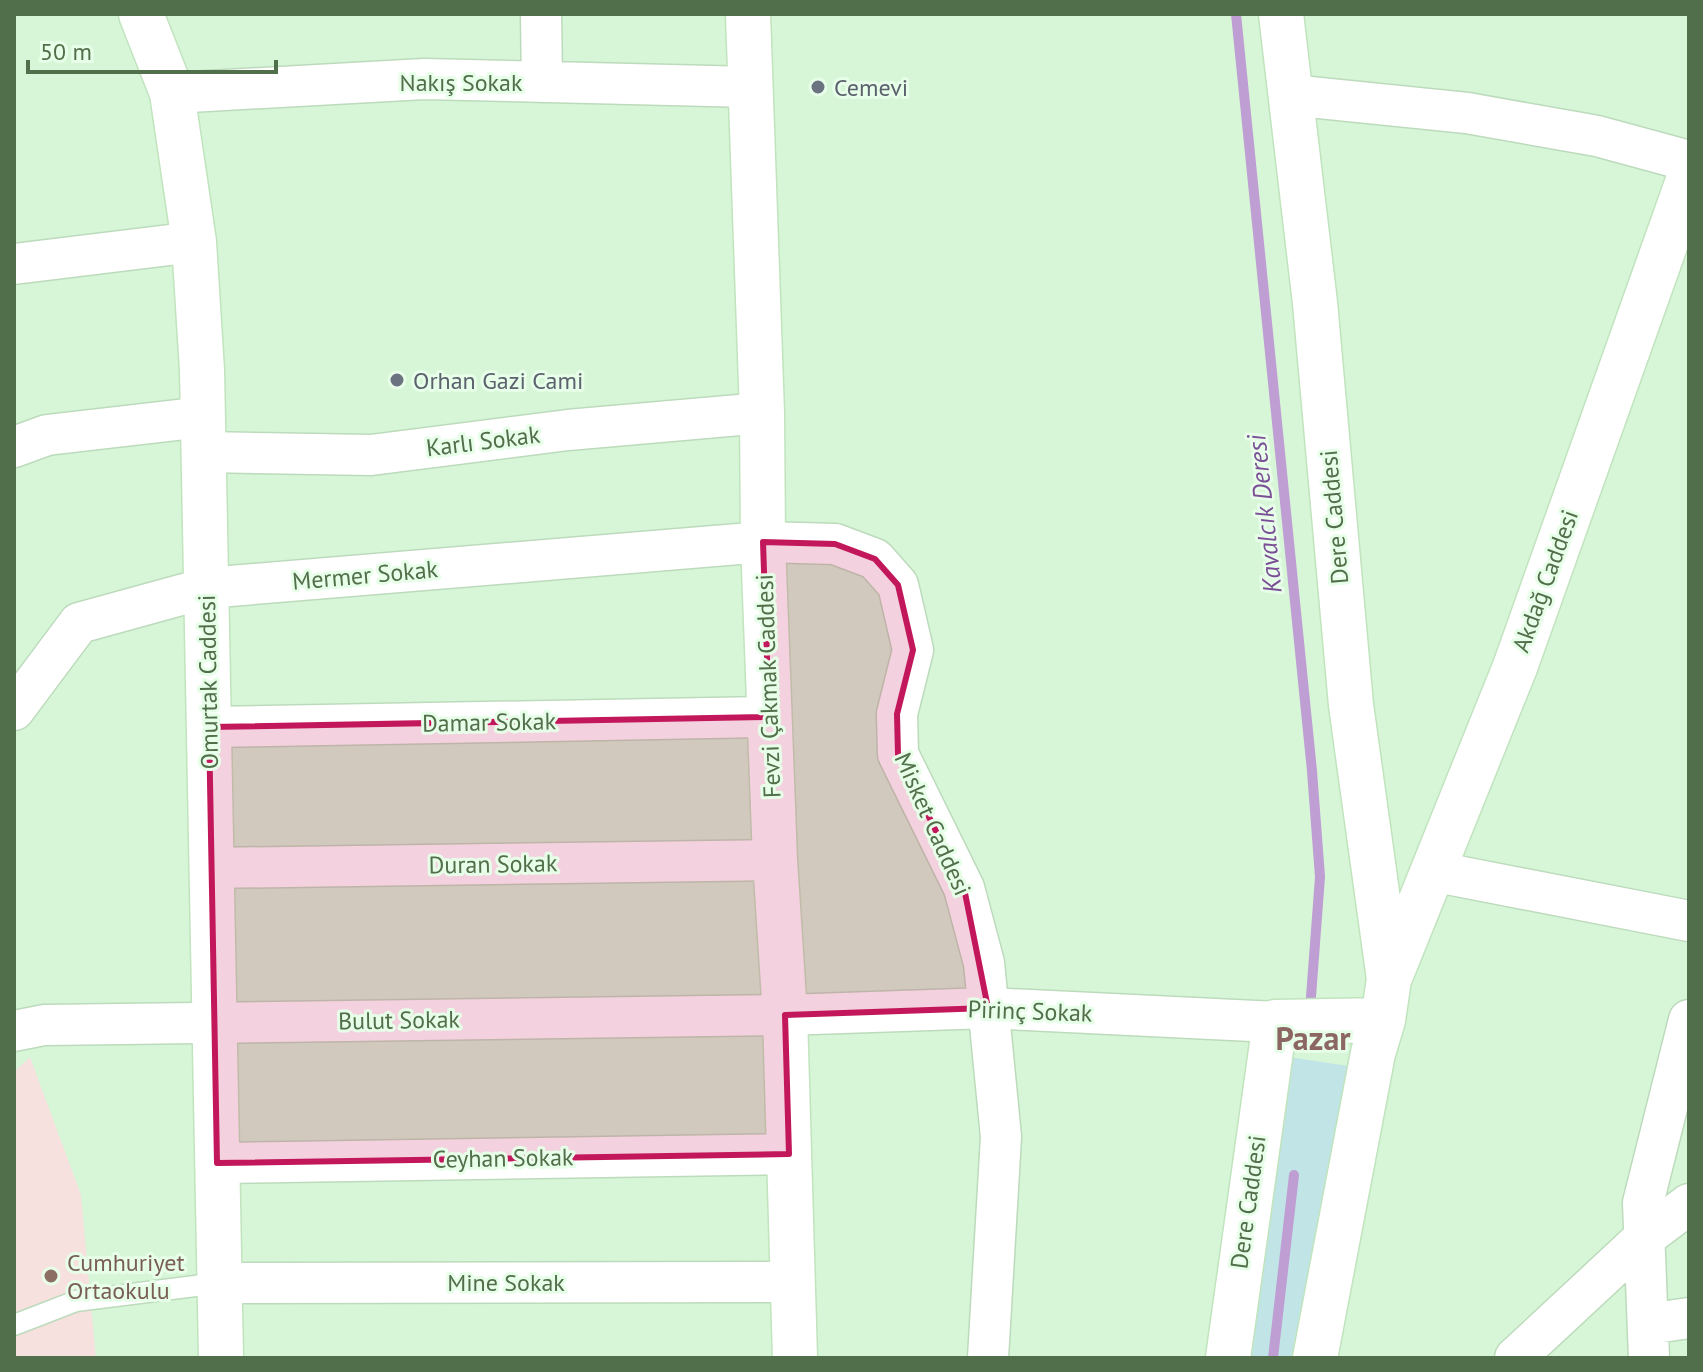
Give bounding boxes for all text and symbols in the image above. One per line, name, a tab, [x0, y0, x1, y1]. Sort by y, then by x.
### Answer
scale bar	[28, 24, 276, 74]
text: 50 m	[40, 36, 92, 67]
street label: Nakış Sokak	[400, 67, 523, 98]
place label: Cemevi	[834, 72, 908, 103]
marker: Cemevi	[809, 78, 827, 96]
place label: Orhan Gazi Cami	[413, 365, 583, 396]
marker: Orhan Gazi Cami	[388, 371, 406, 389]
street label: Karlı Sokak	[424, 419, 542, 463]
water label: Kavalcık Deresi	[1239, 432, 1289, 595]
street label: Dere Caddesi	[1313, 449, 1355, 585]
street label: Akdağ Caddesi	[1505, 506, 1585, 656]
street label: Mermer Sokak	[291, 553, 440, 597]
street label: Fevzi Çakmak Caddesi	[749, 574, 787, 798]
street label: Omurtak Caddesi	[191, 594, 225, 770]
street label: Damar Sokak	[422, 705, 557, 739]
street label: Misket Caddesi	[888, 748, 978, 900]
street label: Duran Sokak	[428, 847, 558, 881]
street label: Pirinç Sokak	[967, 993, 1093, 1029]
street label: Bulut Sokak	[338, 1003, 461, 1037]
district label: Pazar	[1275, 1017, 1351, 1059]
street label: Dere Caddesi	[1223, 1133, 1273, 1271]
street label: Ceyhan Sokak	[432, 1141, 574, 1175]
place label: Cumhuriyet Ortaokulu	[67, 1247, 185, 1306]
marker: Cumhuriyet Ortaokulu	[42, 1267, 60, 1285]
street label: Mine Sokak	[447, 1267, 565, 1298]

